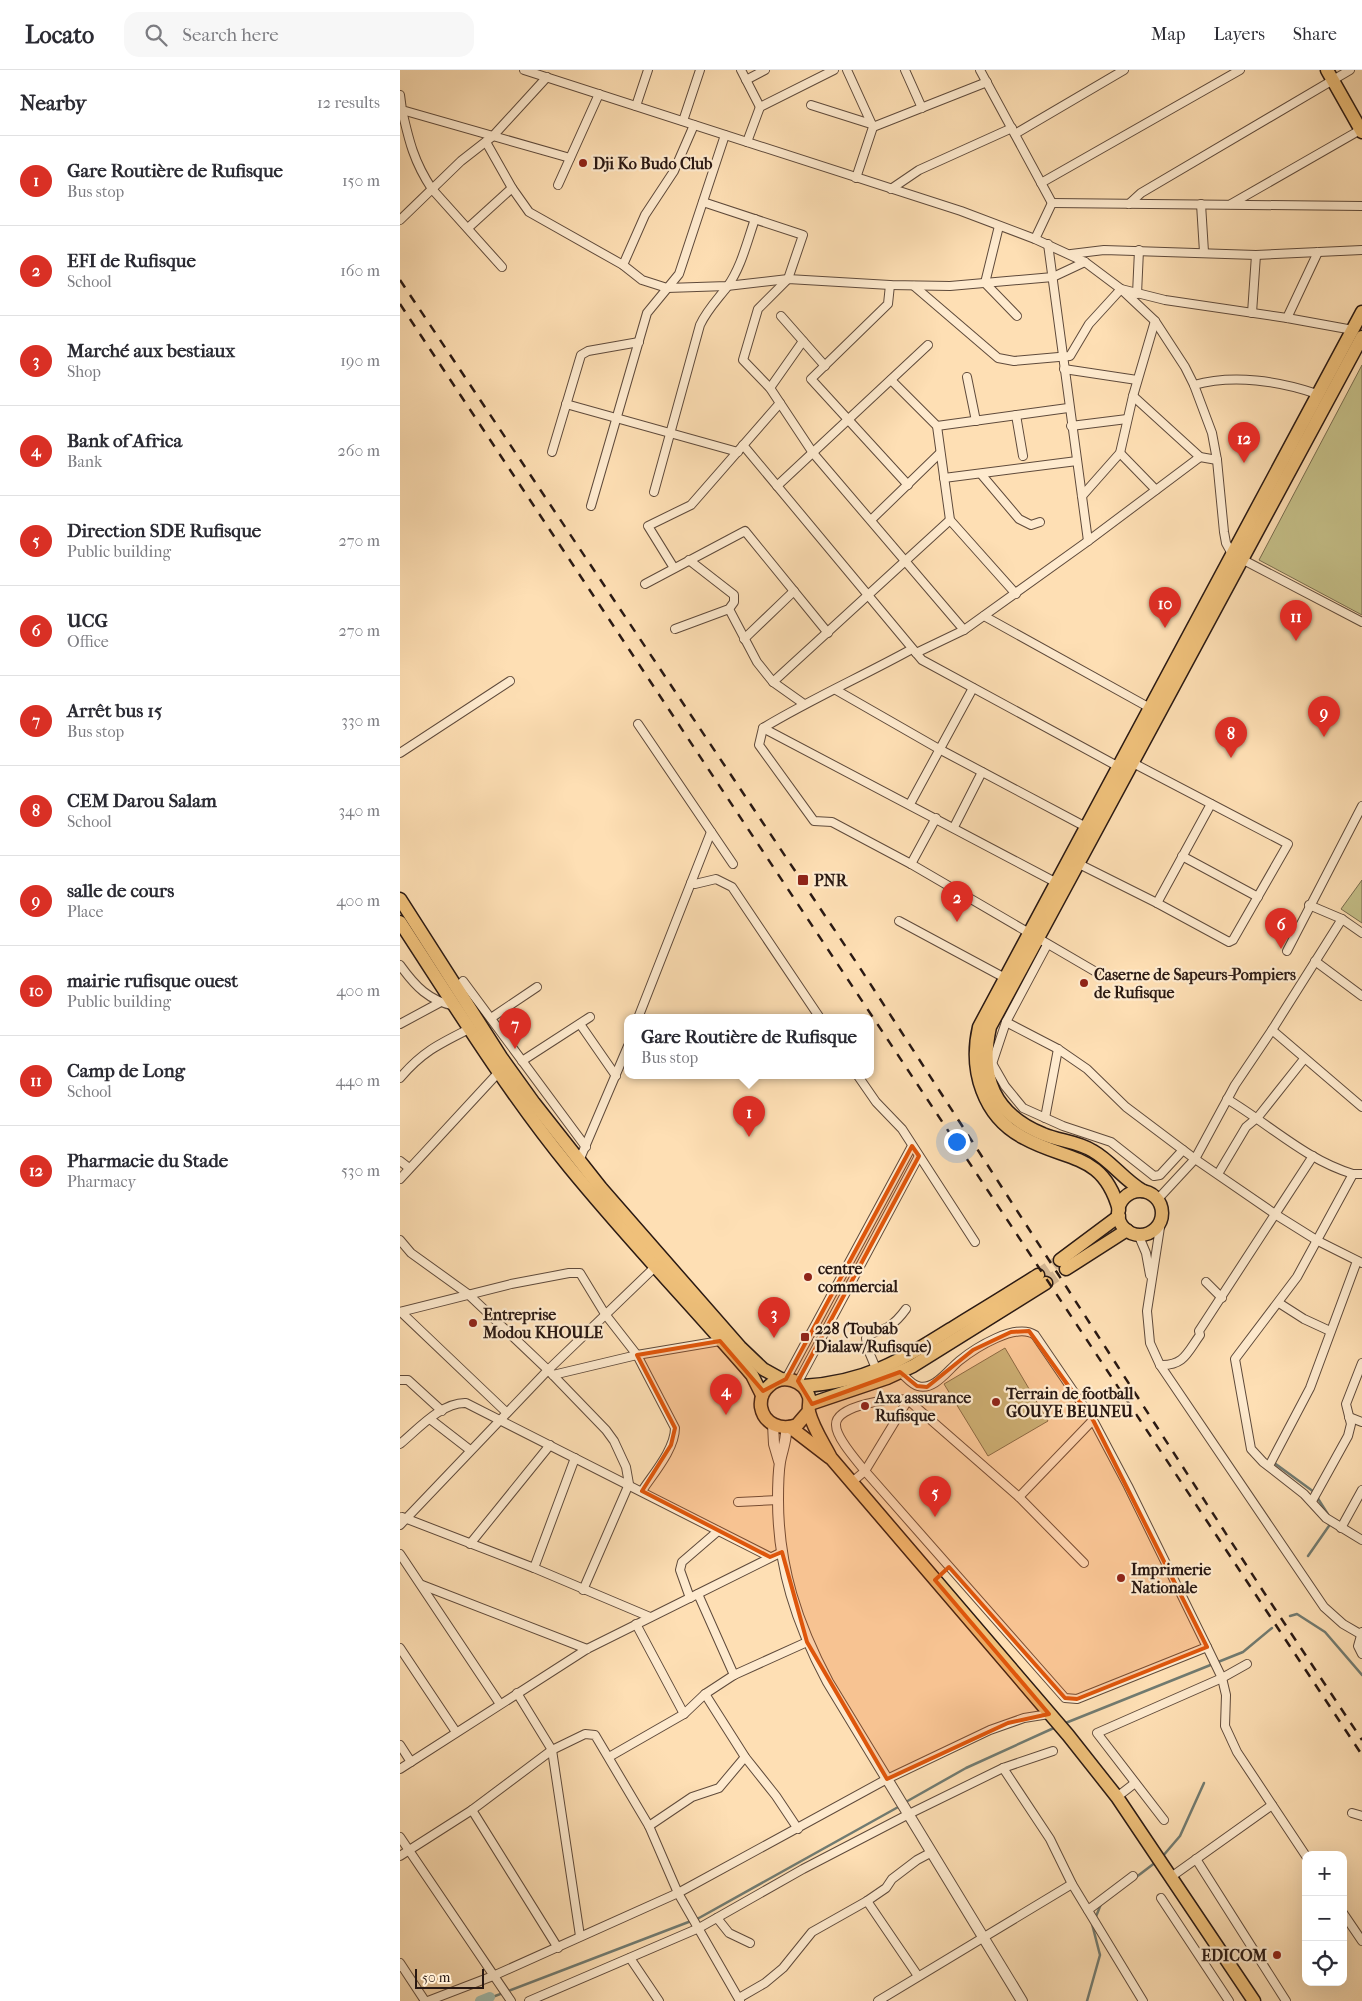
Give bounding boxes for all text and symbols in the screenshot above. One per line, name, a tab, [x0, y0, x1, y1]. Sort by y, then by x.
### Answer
search box	[124, 12, 474, 57]
text: Locato	[25, 21, 94, 49]
icon: search	[142, 21, 170, 49]
text: Search here	[182, 24, 279, 46]
text: Map	[1151, 24, 1185, 45]
text: Layers	[1213, 24, 1265, 45]
text: Share	[1293, 24, 1337, 45]
text: Nearby	[20, 91, 86, 115]
text: 12 results	[317, 93, 380, 112]
place label: Dji Ko Budo Club	[593, 154, 713, 173]
marker: Dji Ko Budo Club	[577, 157, 589, 169]
text: Gare Routière de Rufisque	[67, 160, 283, 182]
text: 1	[33, 171, 39, 190]
text: 150 m	[342, 171, 380, 190]
text: Bus stop	[67, 182, 124, 201]
text: EFI de Rufisque	[67, 250, 196, 272]
text: 2	[32, 261, 40, 280]
text: 160 m	[340, 261, 380, 280]
text: School	[67, 272, 112, 291]
text: Marché aux bestiaux	[67, 340, 235, 362]
text: 3	[33, 351, 39, 370]
text: 190 m	[340, 351, 380, 370]
text: Shop	[67, 362, 101, 381]
pin: 12	[1228, 422, 1260, 463]
text: Bank of Africa	[67, 430, 182, 452]
text: 4	[31, 441, 41, 460]
text: 260 m	[338, 441, 380, 460]
text: Bank	[67, 452, 102, 471]
text: Direction SDE Rufisque	[67, 520, 261, 542]
text: 5	[33, 531, 39, 550]
text: 270 m	[339, 531, 380, 550]
text: Public building	[67, 542, 171, 561]
pin: 10	[1149, 587, 1181, 628]
pin: 11	[1280, 600, 1312, 641]
text: UCG	[67, 610, 108, 632]
text: 6	[32, 621, 40, 640]
text: 270 m	[339, 621, 380, 640]
text: Office	[67, 632, 109, 651]
pin: 9	[1308, 696, 1340, 737]
text: Arrêt bus 15	[67, 700, 162, 722]
text: 7	[32, 711, 40, 730]
text: 330 m	[341, 711, 380, 730]
pin: 8	[1215, 717, 1247, 758]
text: Bus stop	[67, 722, 124, 741]
text: CEM Darou Salam	[67, 790, 217, 812]
text: 8	[32, 801, 40, 820]
text: 340 m	[338, 801, 380, 820]
text: School	[67, 812, 112, 831]
place label: PNR	[814, 871, 849, 890]
marker: PNR	[796, 873, 810, 887]
text: salle de cours	[67, 880, 174, 902]
pin: 2	[941, 881, 973, 922]
text: 9	[32, 891, 40, 910]
text: 400 m	[336, 891, 380, 910]
text: Place	[67, 902, 103, 921]
pin: 6	[1265, 908, 1297, 949]
place label: Caserne de Sapeurs-Pompiers de Rufisque	[1094, 965, 1296, 1003]
text: mairie rufisque ouest	[67, 970, 238, 992]
marker: Caserne de Sapeurs-Pompiers de Rufisque	[1078, 977, 1090, 989]
text: 10	[29, 981, 43, 1000]
text: 400 m	[336, 981, 380, 1000]
text: Public building	[67, 992, 171, 1011]
pin: 7	[499, 1008, 531, 1049]
popup	[624, 1014, 874, 1079]
text: Gare Routière de Rufisque	[641, 1026, 857, 1048]
text: Bus stop	[641, 1048, 698, 1067]
text: Camp de Long	[67, 1060, 185, 1082]
text: 11	[30, 1071, 42, 1090]
text: 440 m	[335, 1071, 380, 1090]
text: School	[67, 1082, 112, 1101]
pin: 1	[733, 1096, 765, 1137]
your location	[944, 1129, 970, 1155]
text: Pharmacie du Stade	[67, 1150, 228, 1172]
text: 12	[29, 1161, 43, 1180]
text: 530 m	[341, 1161, 380, 1180]
text: Pharmacy	[67, 1172, 136, 1191]
place label: centre commercial	[818, 1259, 898, 1296]
marker: centre commercial	[802, 1271, 814, 1283]
pin: 3	[758, 1297, 790, 1338]
place label: Entreprise Modou KHOULE	[482, 1305, 603, 1342]
marker: Entreprise Modou KHOULE	[467, 1317, 479, 1329]
place label: 228 (Toubab Dialaw/Rufisque)	[815, 1319, 932, 1357]
marker: 228 (Toubab Dialaw/Rufisque)	[799, 1331, 811, 1343]
pin: 4	[710, 1374, 742, 1415]
place label: Terrain de football GOUYE BEUNEU	[1005, 1384, 1134, 1421]
place label: Axa assurance Rufisque	[874, 1388, 971, 1426]
marker: Terrain de football GOUYE BEUNEU	[990, 1396, 1002, 1408]
marker: Axa assurance Rufisque	[859, 1400, 871, 1412]
pin: 5	[919, 1476, 951, 1517]
place label: Imprimerie Nationale	[1131, 1560, 1211, 1597]
marker: Imprimerie Nationale	[1115, 1572, 1127, 1584]
map controls	[1302, 1851, 1347, 1986]
button: +	[1302, 1851, 1347, 1896]
button: −	[1302, 1896, 1347, 1941]
button: locate	[1302, 1941, 1347, 1986]
place label: EDICOM	[1201, 1946, 1267, 1965]
marker: EDICOM	[1271, 1949, 1283, 1961]
scale bar	[415, 1966, 484, 1989]
text: 50 m	[422, 1969, 450, 1986]

